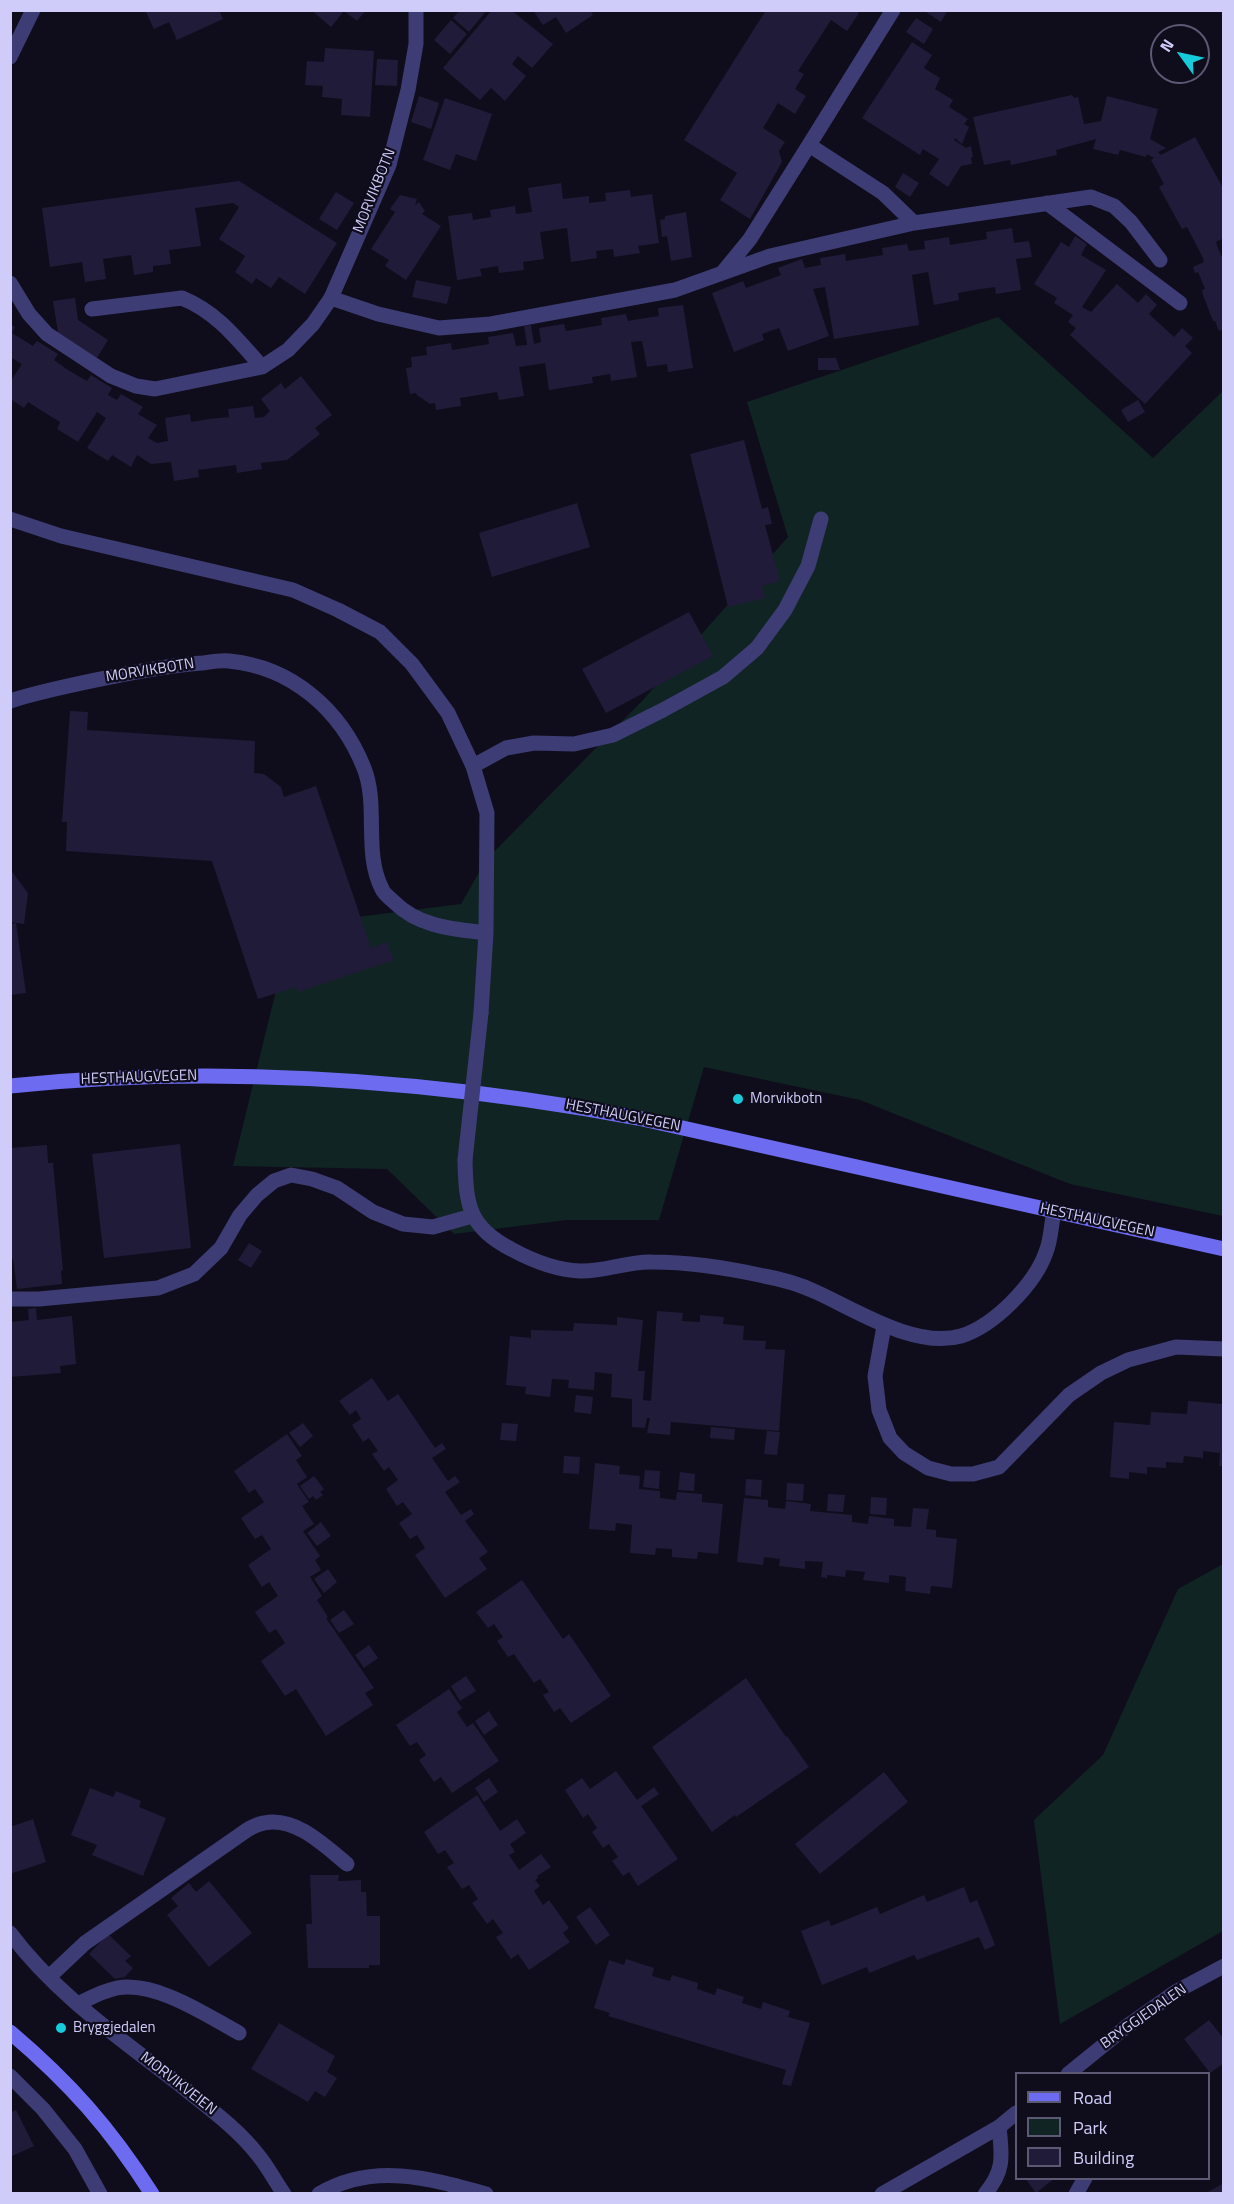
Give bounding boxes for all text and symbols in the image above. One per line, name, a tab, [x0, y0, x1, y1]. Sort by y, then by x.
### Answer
north arrow	[1150, 24, 1210, 84]
text: N	[1153, 34, 1180, 56]
street label: MORVIKBOTN	[350, 146, 400, 236]
street label: MORVIKBOTN	[104, 655, 196, 687]
street label: HESTHAUGVEGEN	[80, 1067, 198, 1089]
place label: Morvikbotn	[750, 1090, 822, 1108]
marker: Morvikbotn	[731, 1092, 745, 1106]
street label: HESTHAUGVEGEN	[564, 1096, 682, 1136]
street label: HESTHAUGVEGEN	[1038, 1200, 1156, 1242]
street label: BRYGGJEDALEN	[1098, 1981, 1190, 2053]
place label: Bryggjedalen	[73, 2019, 156, 2037]
marker: Bryggjedalen	[54, 2021, 68, 2035]
street label: MORVIKVEIEN	[136, 2049, 220, 2119]
legend	[1015, 2072, 1210, 2180]
text: Road	[1073, 2084, 1112, 2111]
text: Park	[1073, 2114, 1107, 2141]
text: Building	[1073, 2144, 1134, 2171]

